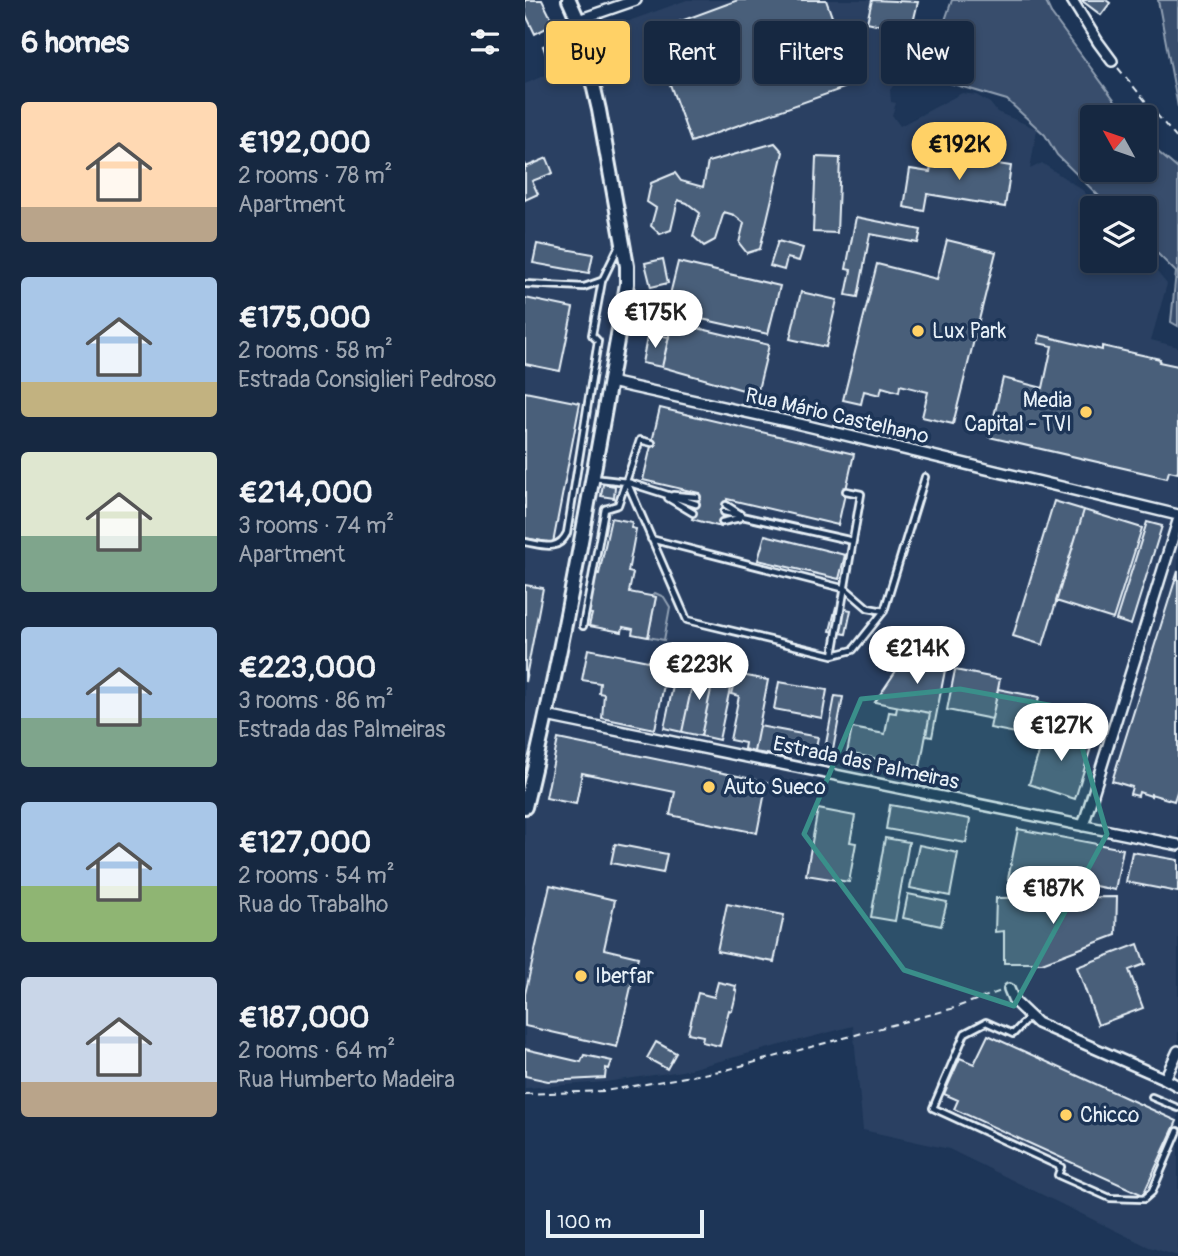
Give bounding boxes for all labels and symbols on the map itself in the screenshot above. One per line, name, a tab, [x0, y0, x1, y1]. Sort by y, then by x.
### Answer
north arrow	[1080, 105, 1157, 182]
pin: €192K	[910, 122, 1008, 182]
pin: €175K	[606, 290, 704, 350]
place label: Lux Park	[932, 318, 1006, 345]
marker: Lux Park	[910, 323, 926, 339]
street label: Rua Mário Castelhano	[743, 382, 931, 450]
place label: Media Capital - TVI	[964, 387, 1072, 438]
marker: Media Capital - TVI	[1078, 404, 1094, 420]
pin: €214K	[868, 626, 966, 686]
pin: €223K	[650, 642, 748, 702]
pin: €127K	[1012, 704, 1110, 763]
street label: Estrada das Palmeiras	[770, 730, 962, 796]
place label: Auto Sueco	[723, 774, 826, 801]
marker: Auto Sueco	[701, 779, 717, 795]
pin: €187K	[1004, 866, 1102, 926]
place label: Iberfar	[595, 963, 655, 990]
marker: Iberfar	[573, 968, 589, 984]
place label: Chicco	[1080, 1102, 1139, 1129]
marker: Chicco	[1058, 1107, 1074, 1123]
scale bar	[546, 1207, 703, 1239]

